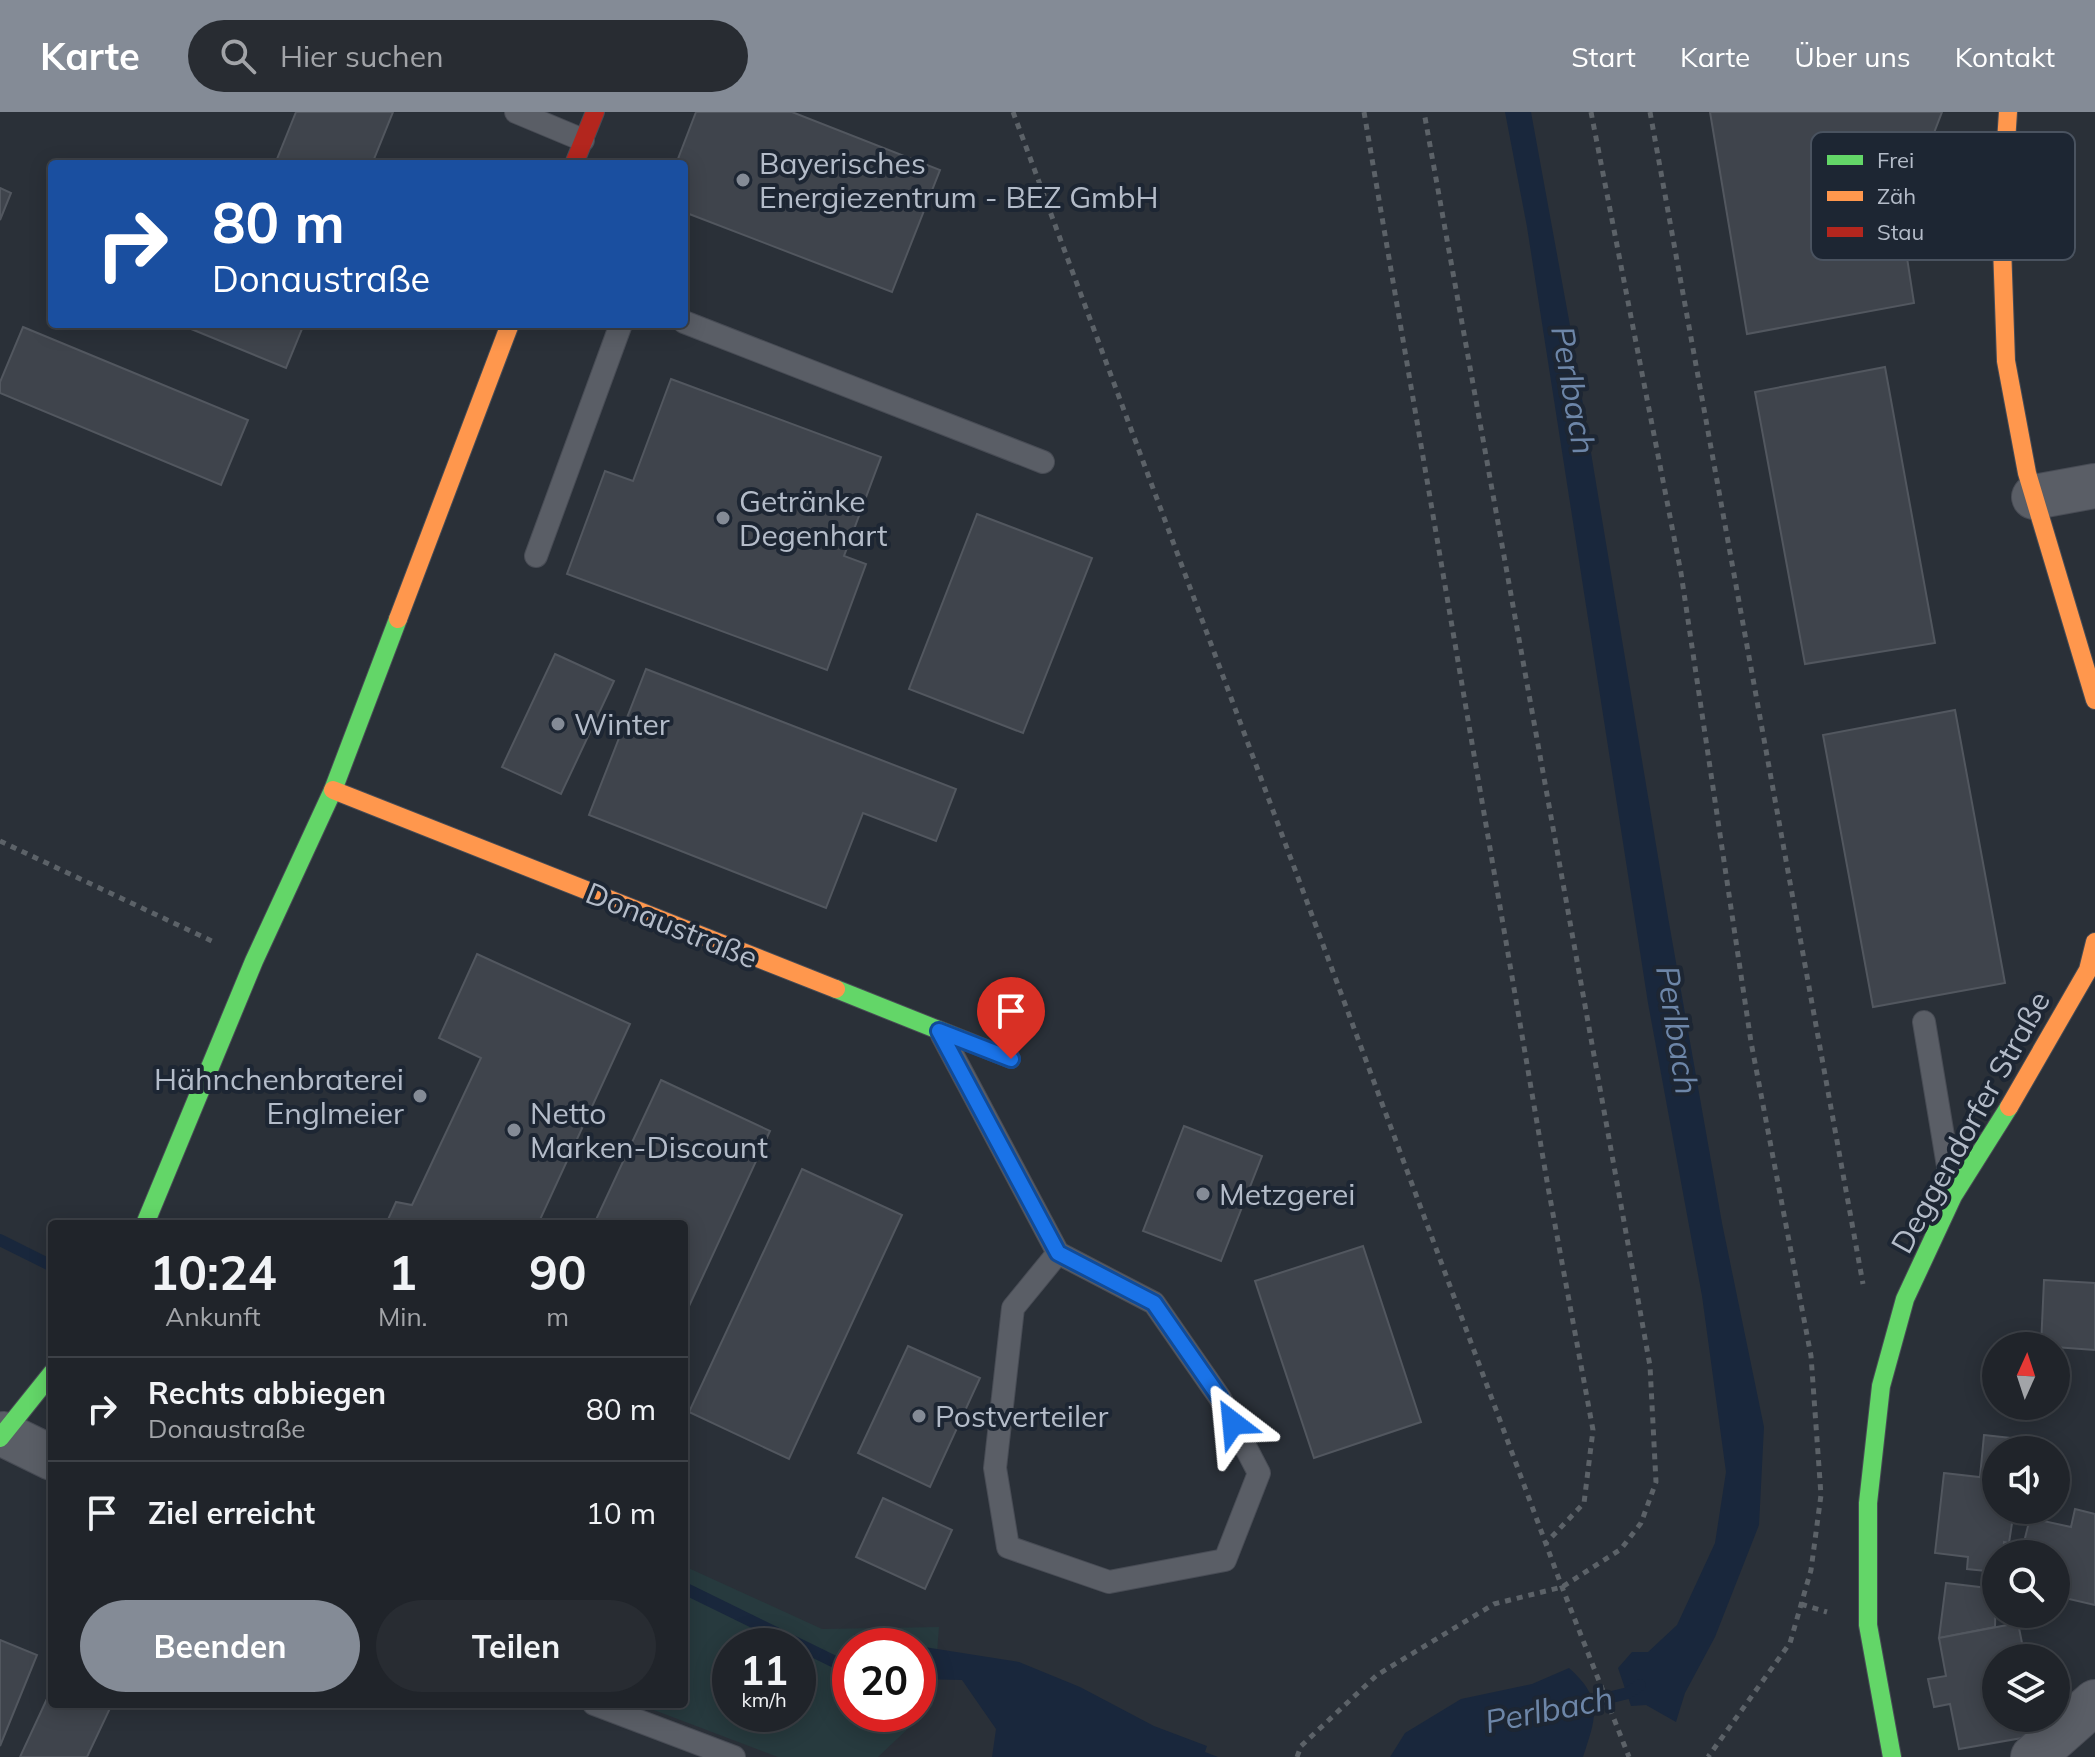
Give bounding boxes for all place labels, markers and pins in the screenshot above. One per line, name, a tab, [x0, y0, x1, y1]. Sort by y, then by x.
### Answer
place label: Bayerisches Energiezentrum - BEZ GmbH	[759, 144, 1158, 216]
marker: Bayerisches Energiezentrum - BEZ GmbH	[734, 171, 752, 189]
place label: Getränke Degenhart	[739, 482, 887, 554]
marker: Getränke Degenhart	[714, 509, 732, 527]
place label: Winter	[574, 705, 670, 743]
marker: Winter	[549, 715, 567, 733]
pin	[977, 977, 1045, 1059]
place label: Hähnchenbraterei Englmeier	[154, 1060, 404, 1132]
marker: Hähnchenbraterei Englmeier	[411, 1087, 429, 1105]
place label: Netto Marken-Discount	[530, 1094, 768, 1166]
marker: Netto Marken-Discount	[505, 1121, 523, 1139]
place label: Metzgerei	[1219, 1175, 1355, 1213]
marker: Metzgerei	[1194, 1185, 1212, 1203]
place label: Postverteiler	[935, 1397, 1108, 1435]
marker: Postverteiler	[910, 1407, 928, 1425]

